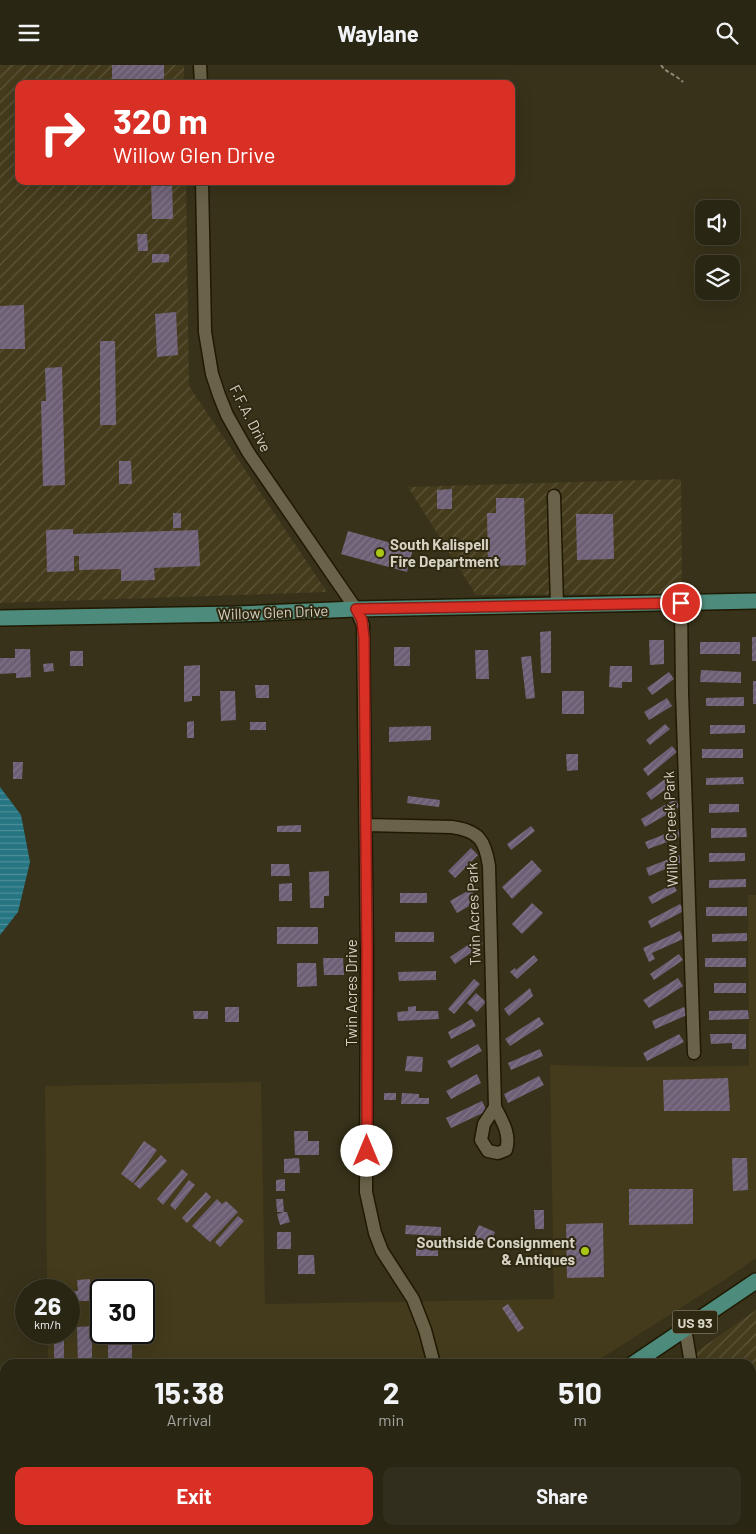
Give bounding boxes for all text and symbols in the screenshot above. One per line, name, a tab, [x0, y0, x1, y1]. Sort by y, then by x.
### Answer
icon: menu	[15, 19, 43, 47]
icon: search	[713, 19, 741, 47]
text: Waylane	[337, 20, 419, 46]
text: 320 m	[113, 99, 208, 141]
icon: right	[30, 100, 95, 165]
text: Willow Glen Drive	[113, 141, 275, 167]
map controls	[695, 200, 740, 300]
button: sound	[695, 200, 740, 245]
button: layers	[695, 255, 740, 300]
street label: F.F.A. Drive	[226, 381, 276, 455]
place label: South Kalispell Fire Department	[390, 535, 499, 570]
marker: South Kalispell Fire Department	[374, 547, 386, 559]
pin	[660, 582, 702, 624]
icon: arrive	[667, 589, 695, 617]
street label: Willow Glen Drive	[217, 601, 329, 623]
street label: Willow Creek Park	[659, 770, 681, 887]
street label: Twin Acres Park	[462, 862, 484, 966]
street label: Twin Acres Drive	[342, 939, 360, 1047]
position arrow	[340, 1124, 392, 1176]
place label: Southside Consignment & Antiques	[416, 1233, 575, 1268]
marker: Southside Consignment & Antiques	[579, 1245, 591, 1257]
speed limit sign: 30	[90, 1279, 155, 1344]
text: 26	[34, 1290, 61, 1320]
road number: US 93	[672, 1311, 718, 1333]
text: km/h	[34, 1317, 61, 1331]
text: 15:38	[154, 1374, 224, 1410]
text: 2	[383, 1374, 400, 1410]
text: 510	[558, 1374, 602, 1410]
text: Arrival	[167, 1410, 212, 1429]
text: min	[378, 1410, 404, 1429]
text: m	[573, 1410, 587, 1429]
button: Exit	[15, 1467, 373, 1525]
button: Share	[383, 1467, 741, 1525]

